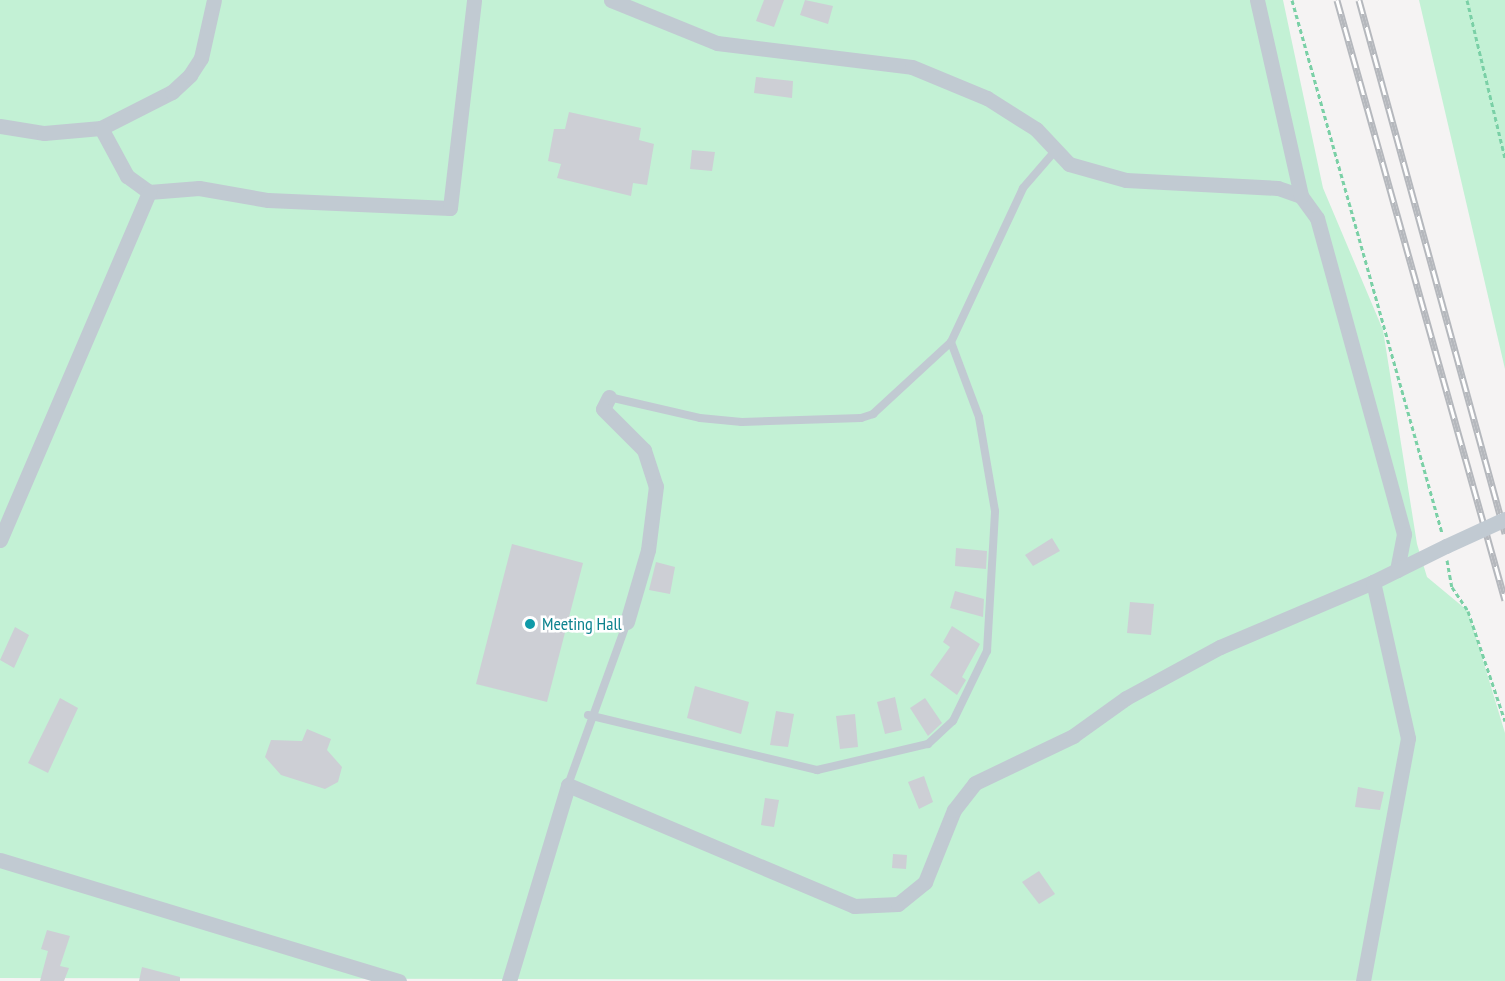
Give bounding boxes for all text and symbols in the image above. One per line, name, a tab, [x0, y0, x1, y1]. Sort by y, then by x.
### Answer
place label: Meeting Hall	[542, 613, 622, 635]
marker: Meeting Hall	[523, 617, 537, 631]

